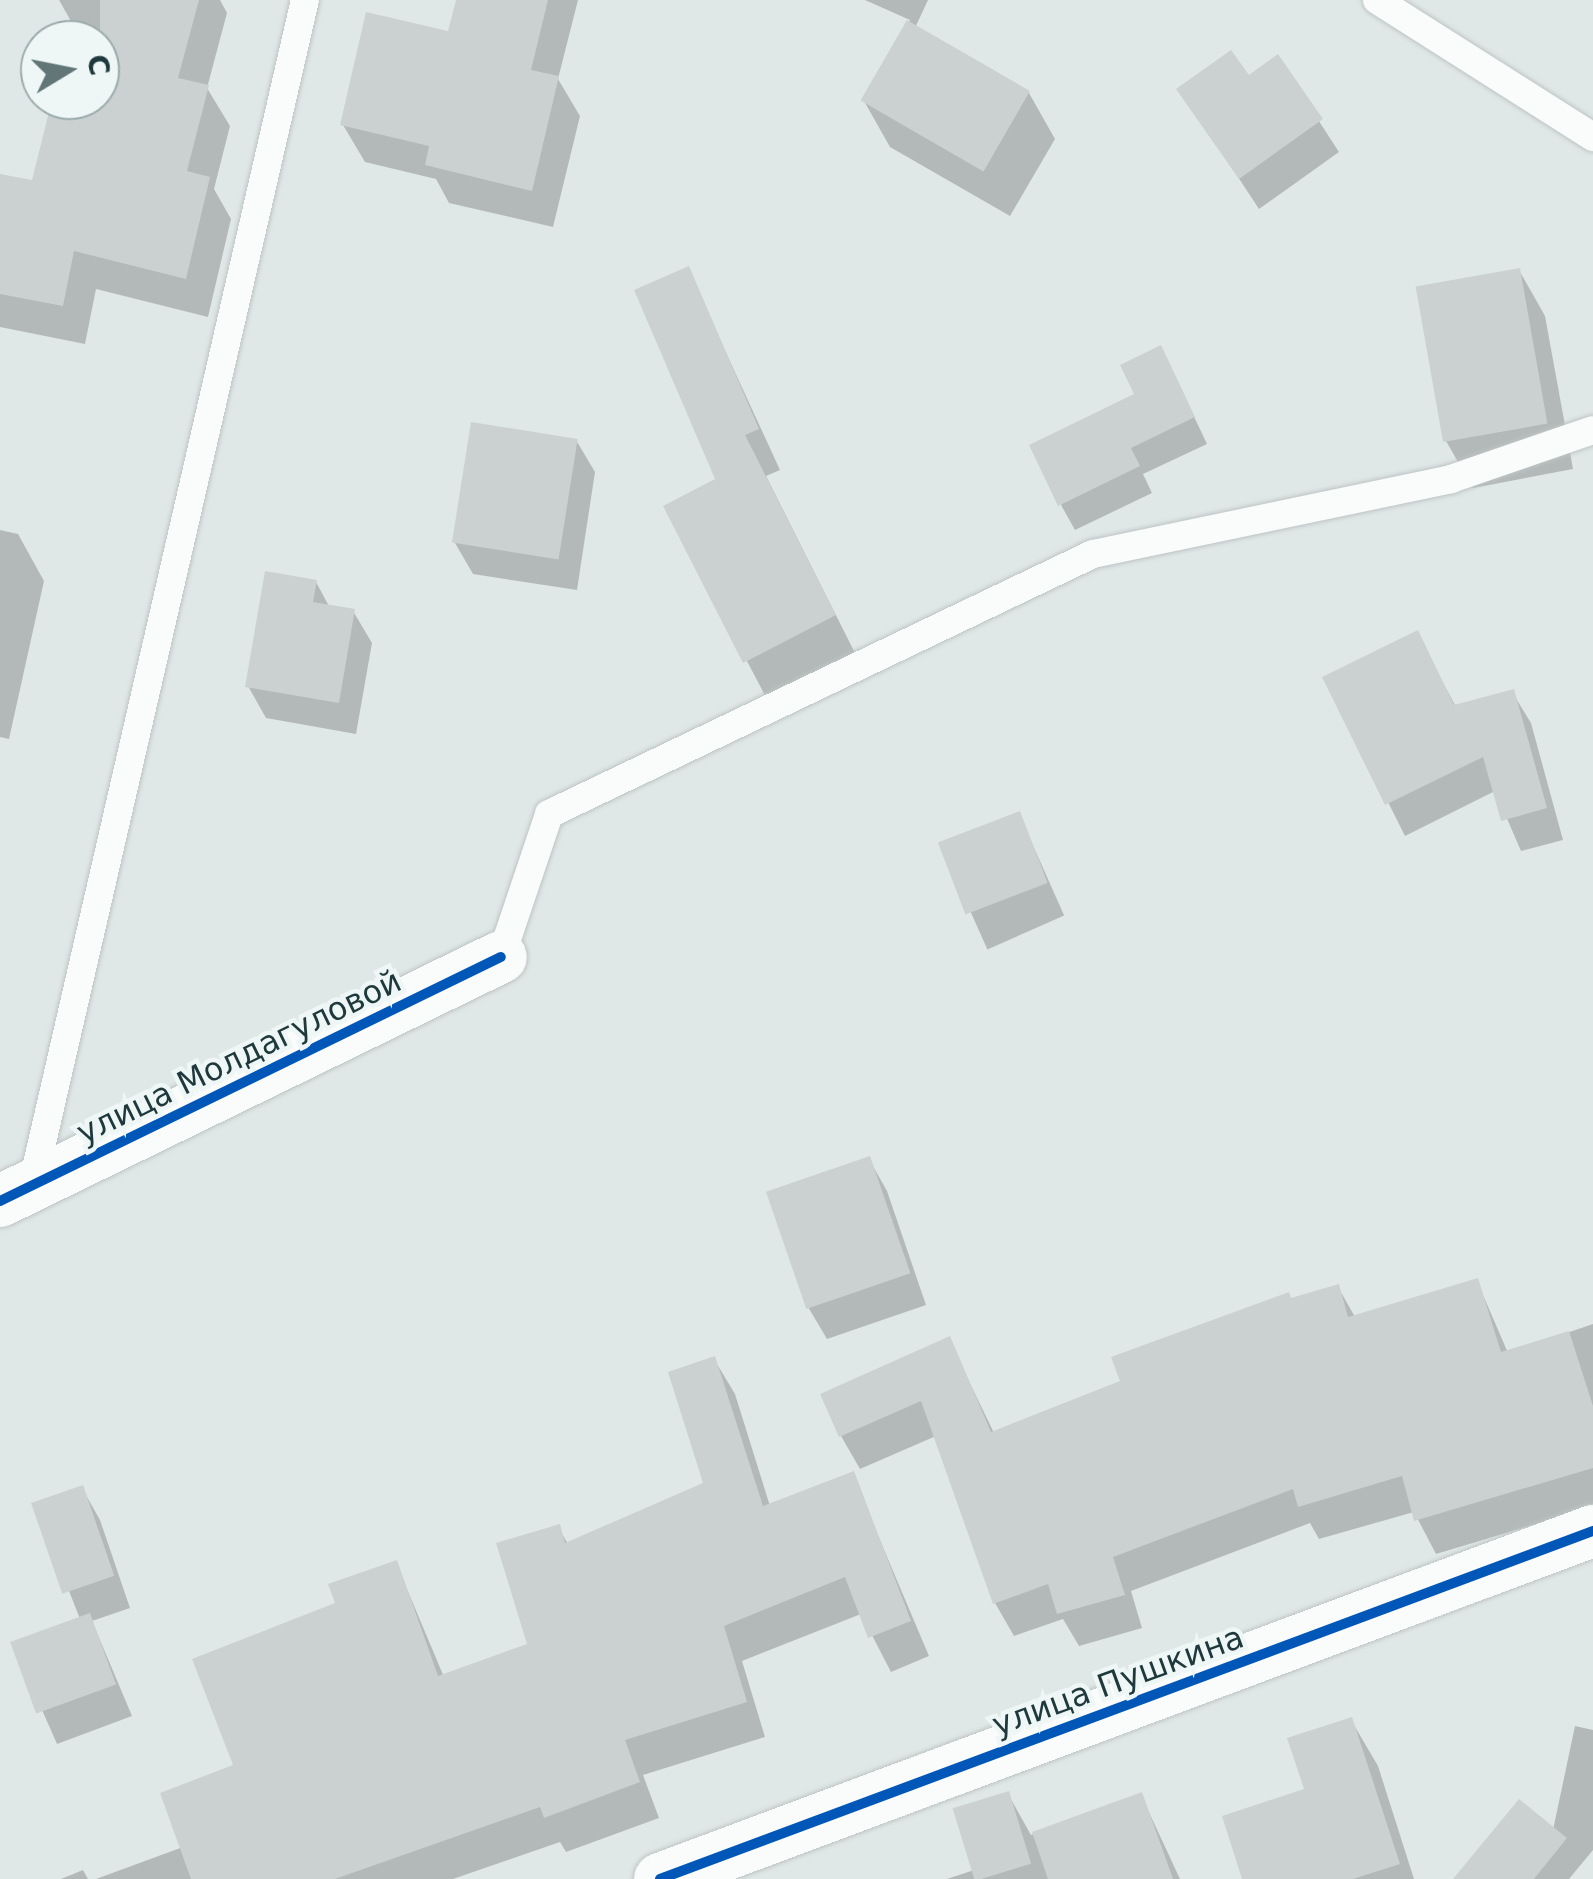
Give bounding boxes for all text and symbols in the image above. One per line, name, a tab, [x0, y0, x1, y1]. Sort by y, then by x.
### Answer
north arrow	[20, 20, 120, 120]
text: С	[80, 52, 116, 78]
street label: улица Молдагуловой	[71, 962, 407, 1152]
street label: улица Пушкина	[987, 1618, 1249, 1744]

